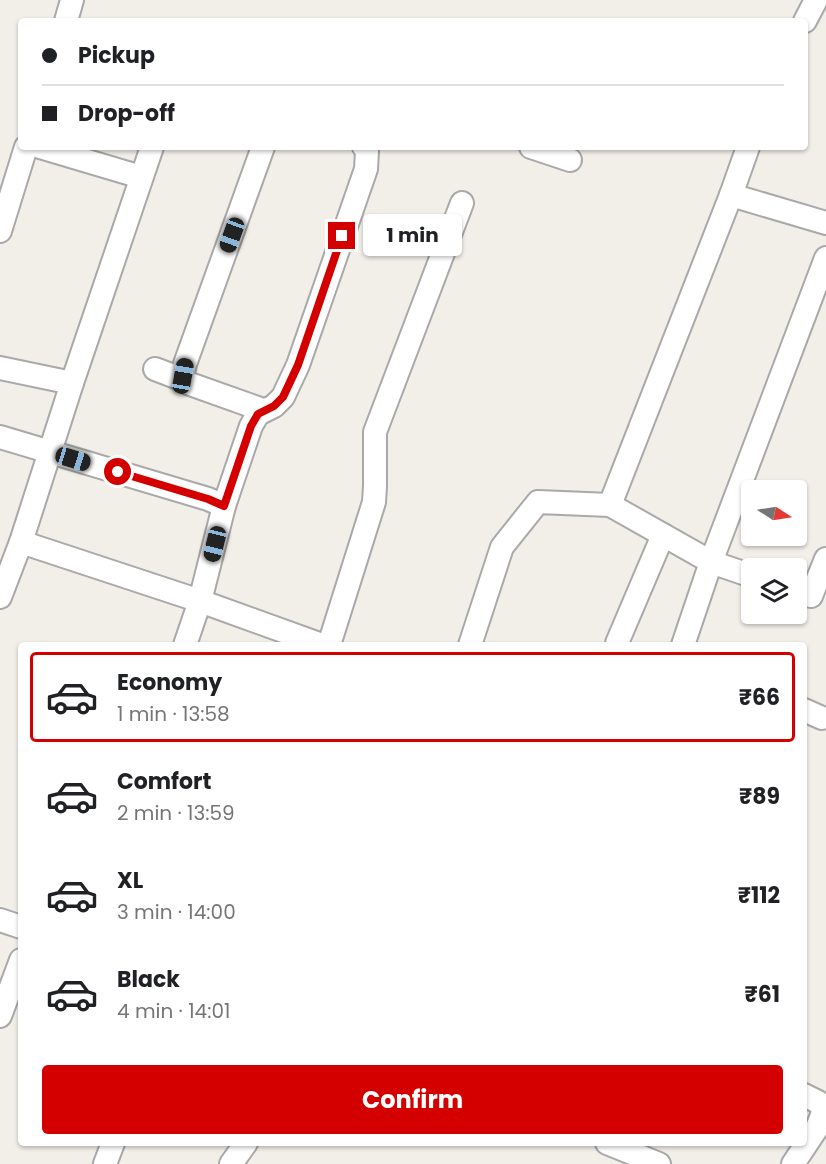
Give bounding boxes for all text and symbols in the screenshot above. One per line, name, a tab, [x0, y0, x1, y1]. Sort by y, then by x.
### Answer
text: Pickup	[78, 40, 155, 71]
text: Drop-off	[78, 98, 175, 129]
car	[217, 215, 247, 255]
callout: 1 min	[363, 215, 462, 257]
text: 1 min	[386, 221, 439, 249]
route end	[328, 222, 355, 249]
car	[171, 357, 195, 395]
car	[53, 445, 93, 473]
route start	[104, 458, 131, 485]
north arrow	[741, 480, 807, 546]
map controls	[741, 480, 807, 624]
car	[202, 524, 228, 564]
button: layers	[741, 558, 807, 624]
text: Economy	[117, 667, 222, 698]
icon: car	[45, 670, 99, 724]
text: ₹66	[739, 682, 780, 713]
text: 1 min · 13:58	[117, 700, 230, 728]
text: Comfort	[117, 766, 211, 797]
icon: car	[45, 769, 99, 823]
text: ₹89	[739, 781, 780, 812]
text: 2 min · 13:59	[117, 799, 235, 827]
text: XL	[117, 865, 143, 896]
icon: car	[45, 868, 99, 922]
text: ₹112	[738, 880, 780, 911]
text: 3 min · 14:00	[117, 898, 236, 926]
text: Black	[117, 964, 180, 995]
icon: car	[45, 967, 99, 1021]
text: ₹61	[745, 979, 780, 1010]
text: 4 min · 14:01	[117, 997, 230, 1025]
button: Confirm	[42, 1065, 783, 1134]

